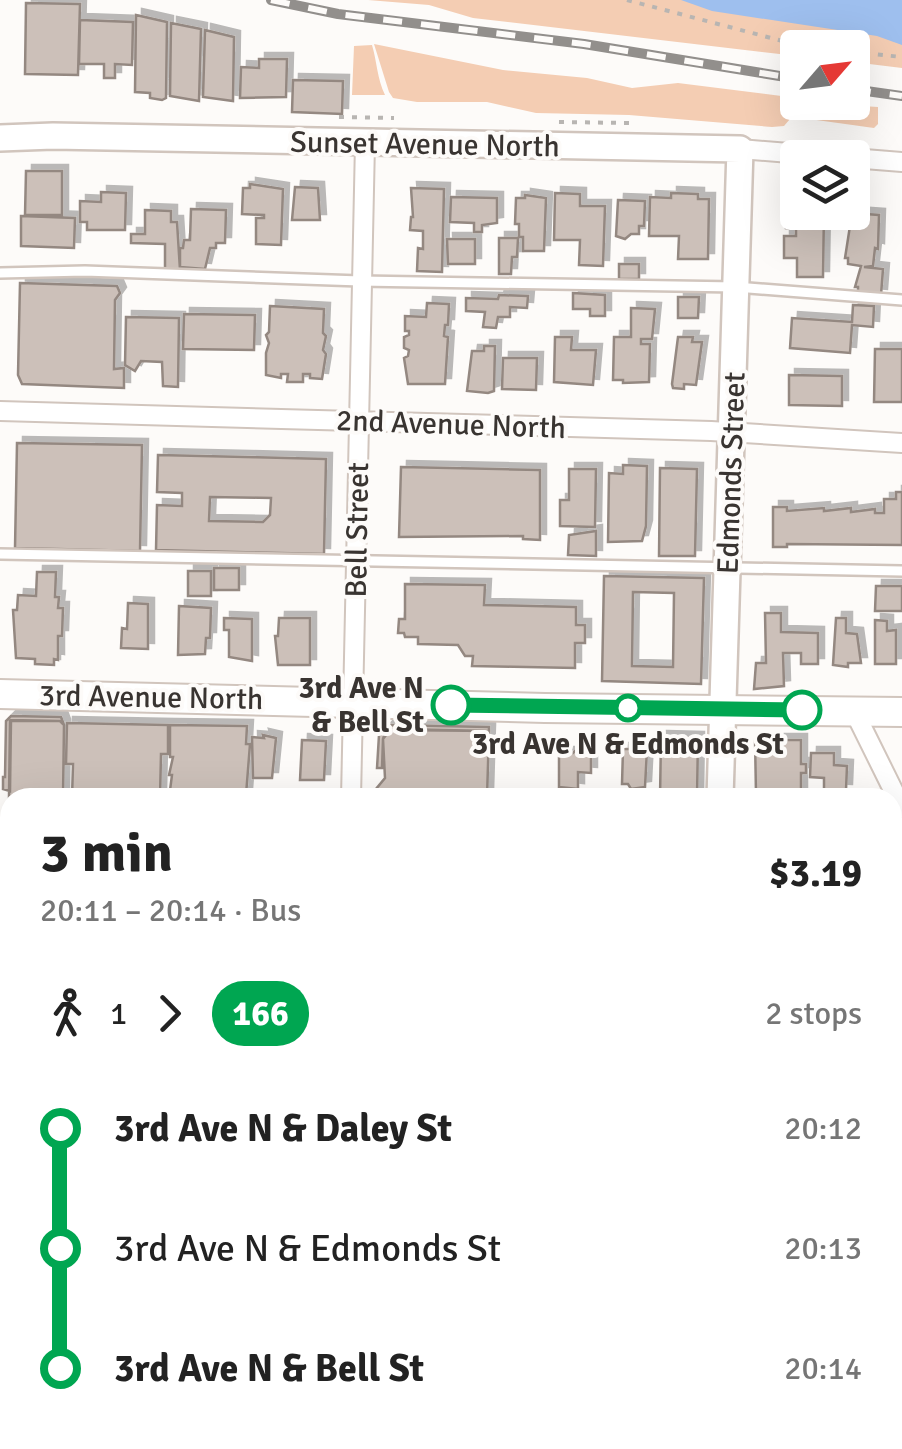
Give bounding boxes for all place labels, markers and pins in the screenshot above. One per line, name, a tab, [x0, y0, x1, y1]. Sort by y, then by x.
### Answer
place label: 3rd Ave N & Bell St	[298, 670, 424, 741]
marker: 3rd Ave N & Bell St	[432, 686, 470, 724]
unlabelled marker	[783, 691, 821, 729]
marker: 3rd Ave N & Edmonds St	[615, 695, 641, 721]
place label: 3rd Ave N & Edmonds St	[472, 726, 784, 763]

